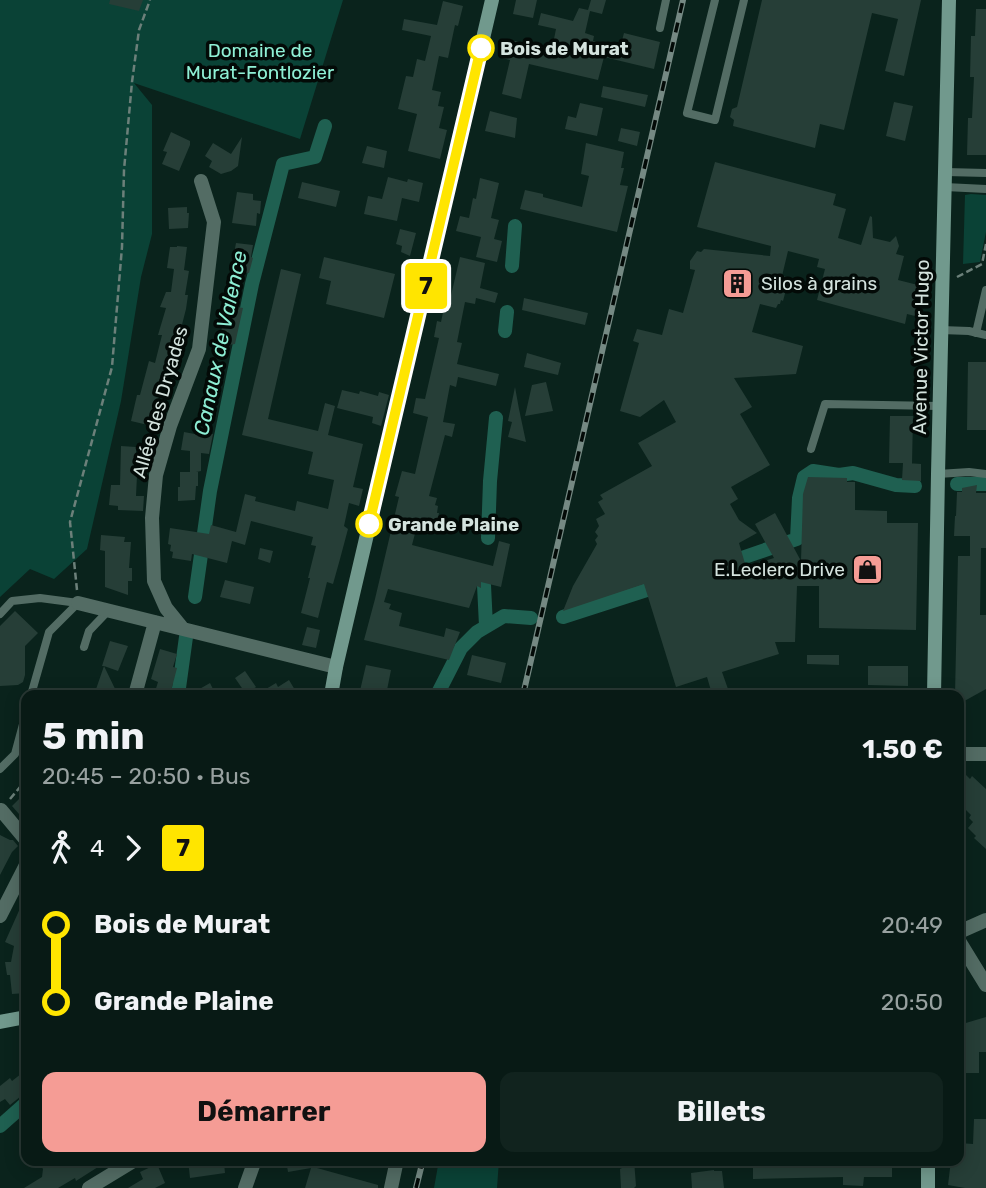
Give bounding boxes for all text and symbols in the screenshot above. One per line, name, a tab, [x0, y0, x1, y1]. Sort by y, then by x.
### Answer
marker: Bois de Murat	[468, 35, 494, 61]
place label: Bois de Murat	[500, 37, 629, 60]
park label: Domaine de Murat-Fontlozier	[186, 39, 335, 84]
water label: Canaux de Valence	[188, 248, 252, 438]
street label: Avenue Victor Hugo	[908, 259, 934, 435]
line badge: 7	[403, 263, 449, 309]
building icon: Silos à grains	[721, 266, 755, 300]
text: 7	[419, 272, 433, 300]
place label: Silos à grains	[761, 272, 877, 295]
street label: Allée des Dryades	[127, 323, 193, 481]
marker: Grande Plaine	[356, 511, 382, 537]
place label: Grande Plaine	[388, 513, 519, 536]
shop icon: E.Leclerc Drive	[851, 552, 885, 586]
place label: E.Leclerc Drive	[714, 558, 845, 581]
text: 5 min	[42, 713, 145, 759]
text: 1.50 €	[862, 734, 943, 765]
text: 20:45 – 20:50 · Bus	[42, 762, 250, 790]
icon: walk	[42, 829, 80, 867]
icon: forward	[114, 829, 152, 867]
text: 4	[90, 834, 104, 862]
text: 7	[176, 834, 190, 862]
text: Bois de Murat	[94, 909, 270, 940]
text: 20:49	[881, 911, 943, 939]
text: Grande Plaine	[94, 986, 274, 1017]
text: 20:50	[881, 988, 943, 1016]
button: Démarrer	[42, 1072, 486, 1152]
button: Billets	[500, 1072, 943, 1152]

